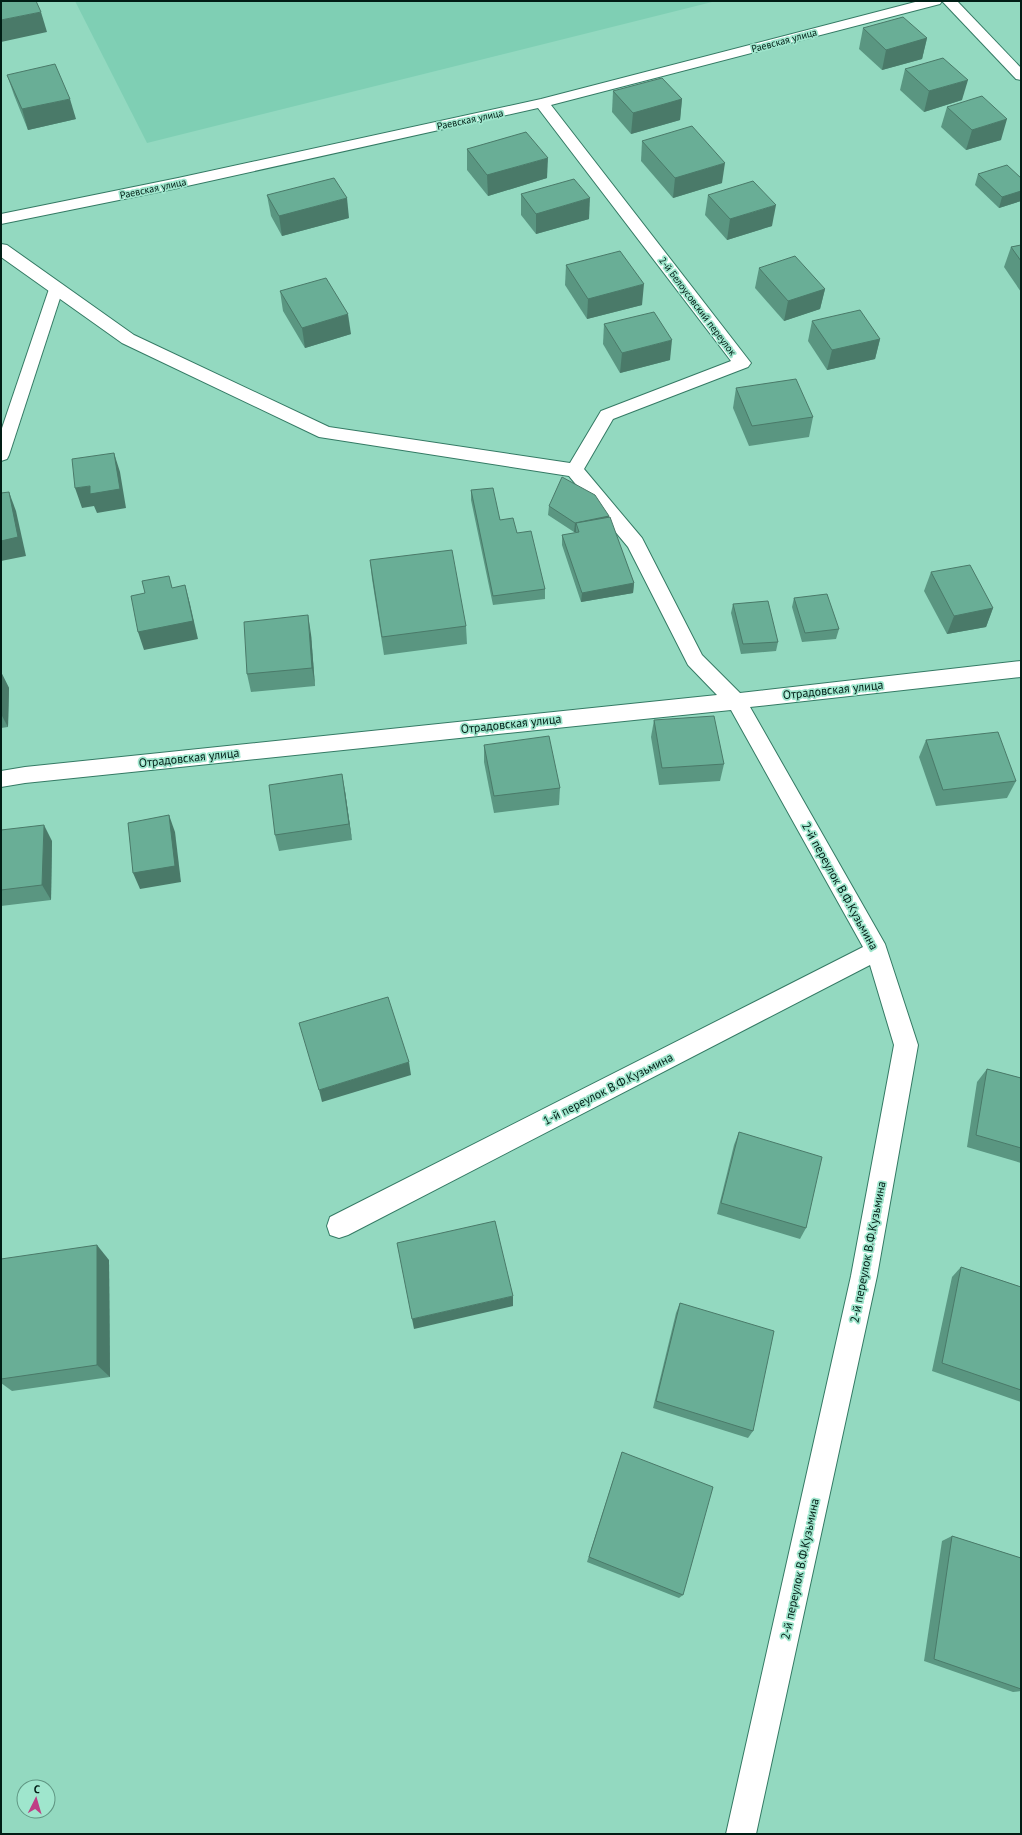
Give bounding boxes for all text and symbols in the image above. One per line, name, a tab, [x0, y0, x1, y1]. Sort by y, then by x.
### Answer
street label: Раевская улица	[750, 25, 818, 55]
street label: Раевская улица	[436, 106, 504, 133]
street label: Раевская улица	[119, 175, 187, 202]
street label: 2-й Белоусовский переулок	[656, 254, 739, 358]
street label: Отрадовская улица	[782, 677, 884, 702]
street label: Отрадовская улица	[460, 711, 562, 736]
street label: Отрадовская улица	[138, 745, 240, 770]
street label: 2-й переулок В.Ф.Кузьмина	[799, 819, 882, 952]
street label: 1-й переулок В.Ф.Кузьмина	[540, 1049, 675, 1128]
street label: 2-й переулок В.Ф.Кузьмина	[846, 1180, 889, 1324]
street label: 2-й переулок В.Ф.Кузьмина	[777, 1497, 822, 1641]
north arrow	[16, 1779, 56, 1819]
text: С	[33, 1782, 41, 1796]

